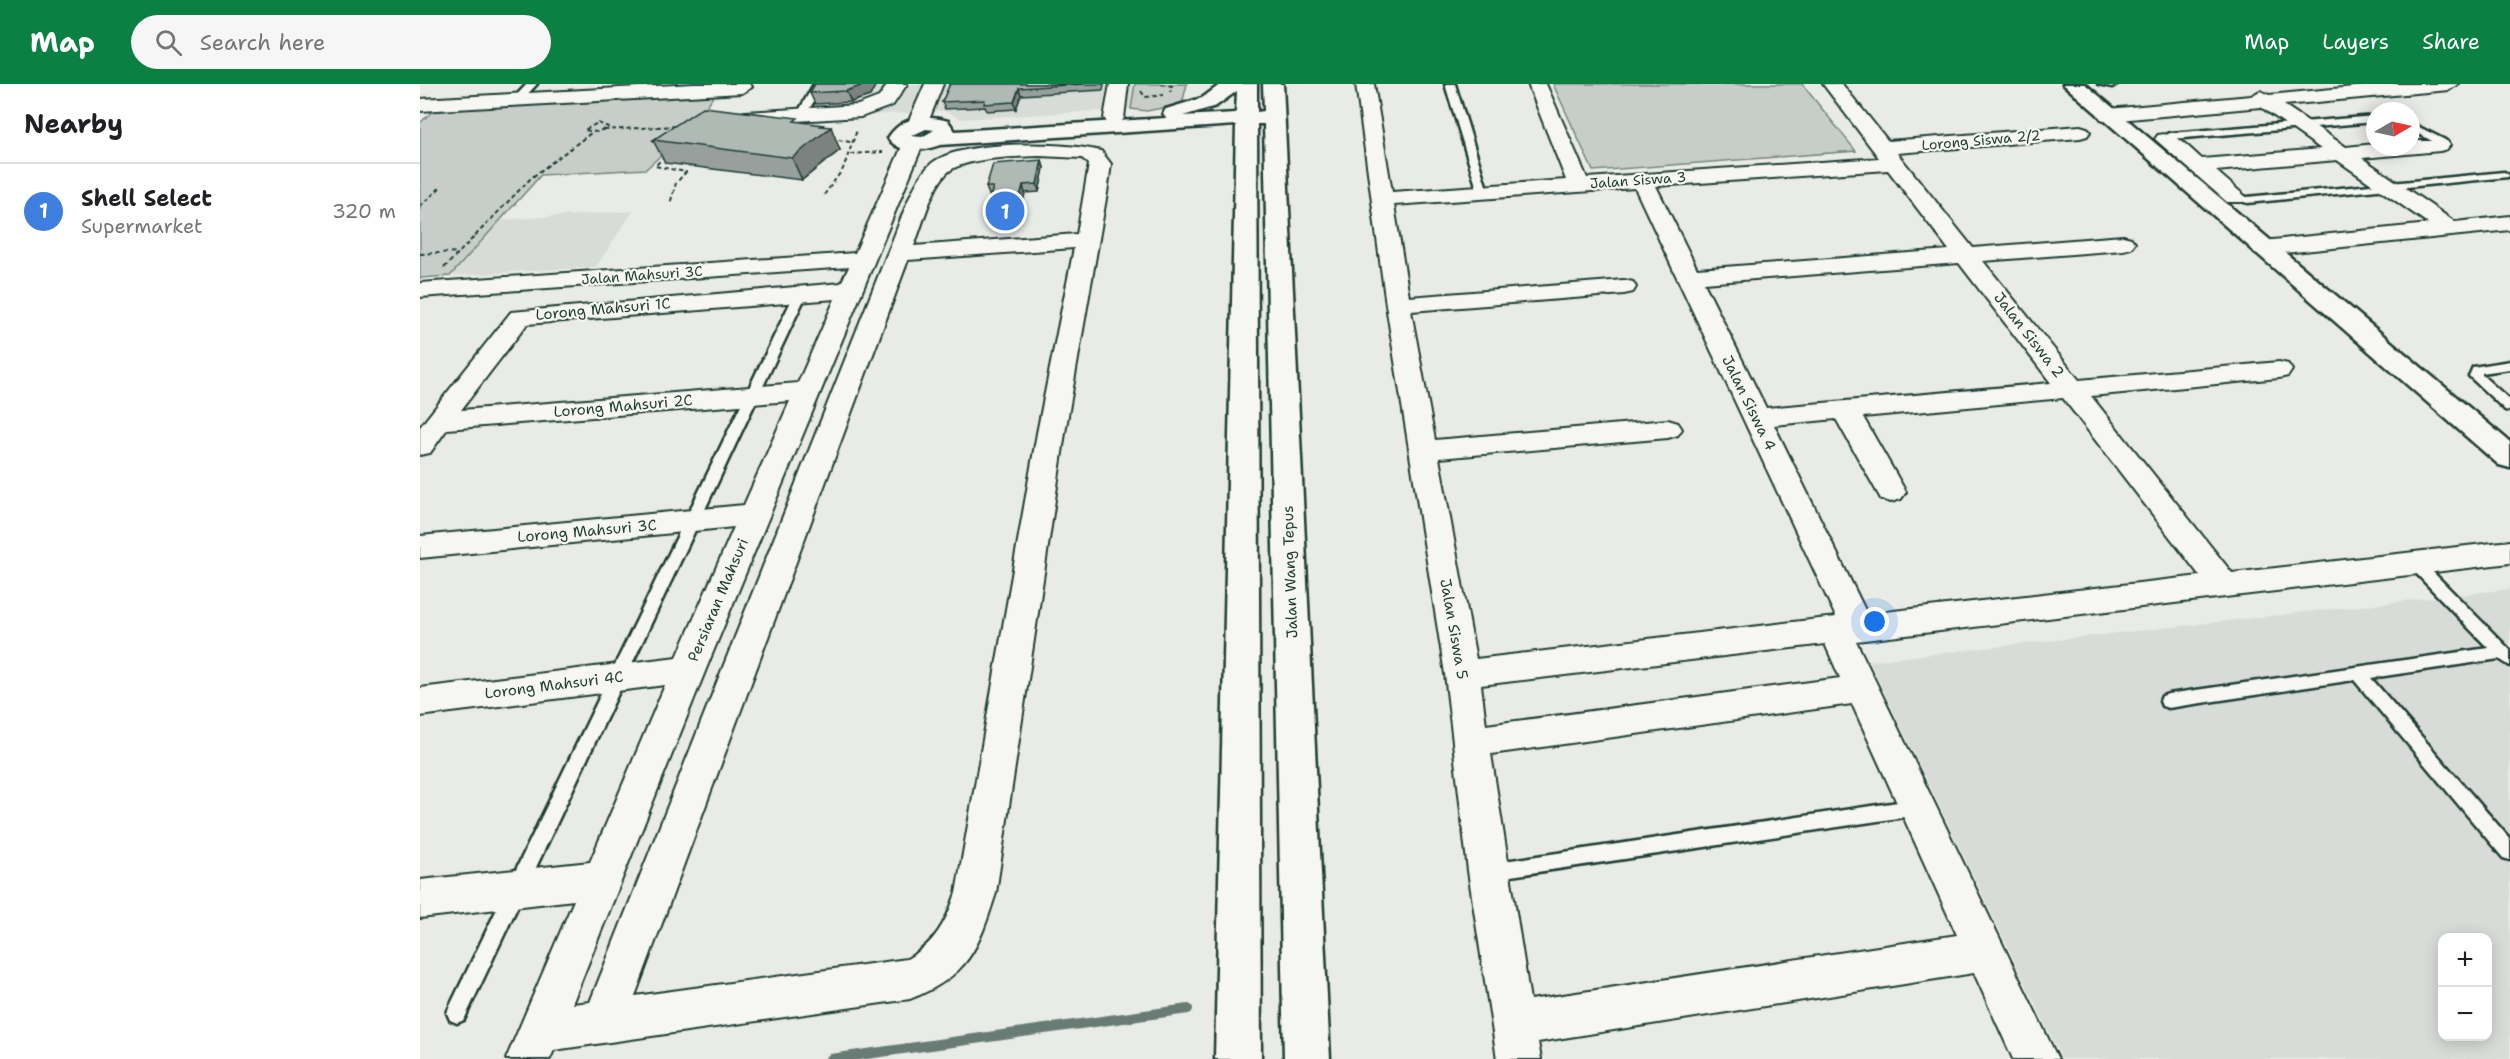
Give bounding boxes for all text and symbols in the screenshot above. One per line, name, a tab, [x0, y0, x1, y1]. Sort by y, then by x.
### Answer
search box	[131, 15, 551, 69]
text: Map	[30, 23, 95, 61]
icon: search	[152, 26, 185, 59]
text: Search here	[200, 28, 325, 57]
text: Map	[2244, 28, 2289, 56]
text: Layers	[2322, 28, 2389, 56]
text: Share	[2422, 28, 2480, 56]
north arrow	[2366, 102, 2420, 156]
text: Nearby	[24, 106, 123, 141]
street label: Lorong Siswa 2/2	[1921, 126, 2041, 154]
street label: Jalan Siswa 3	[1589, 168, 1687, 192]
text: Shell Select	[81, 184, 212, 213]
pin: 1	[986, 188, 1024, 234]
text: 1	[39, 198, 48, 224]
text: 320 m	[332, 198, 396, 224]
text: Supermarket	[81, 213, 203, 239]
street label: Jalan Mahsuri 3C	[581, 262, 703, 288]
street label: Jalan Siswa 2	[1989, 288, 2069, 382]
street label: Lorong Mahsuri 1C	[535, 293, 671, 325]
street label: Jalan Siswa 4	[1717, 352, 1781, 454]
street label: Lorong Mahsuri 2C	[553, 390, 693, 422]
street label: Jalan Wang Tepus	[1278, 505, 1302, 639]
street label: Lorong Mahsuri 3C	[517, 515, 657, 547]
street label: Persiaran Mahsuri	[683, 535, 753, 665]
street label: Jalan Siswa 5	[1435, 577, 1473, 681]
your location	[1860, 607, 1889, 636]
street label: Lorong Mahsuri 4C	[483, 667, 625, 703]
map controls	[2438, 933, 2492, 1041]
button: +	[2438, 933, 2492, 987]
button: −	[2438, 987, 2492, 1041]

